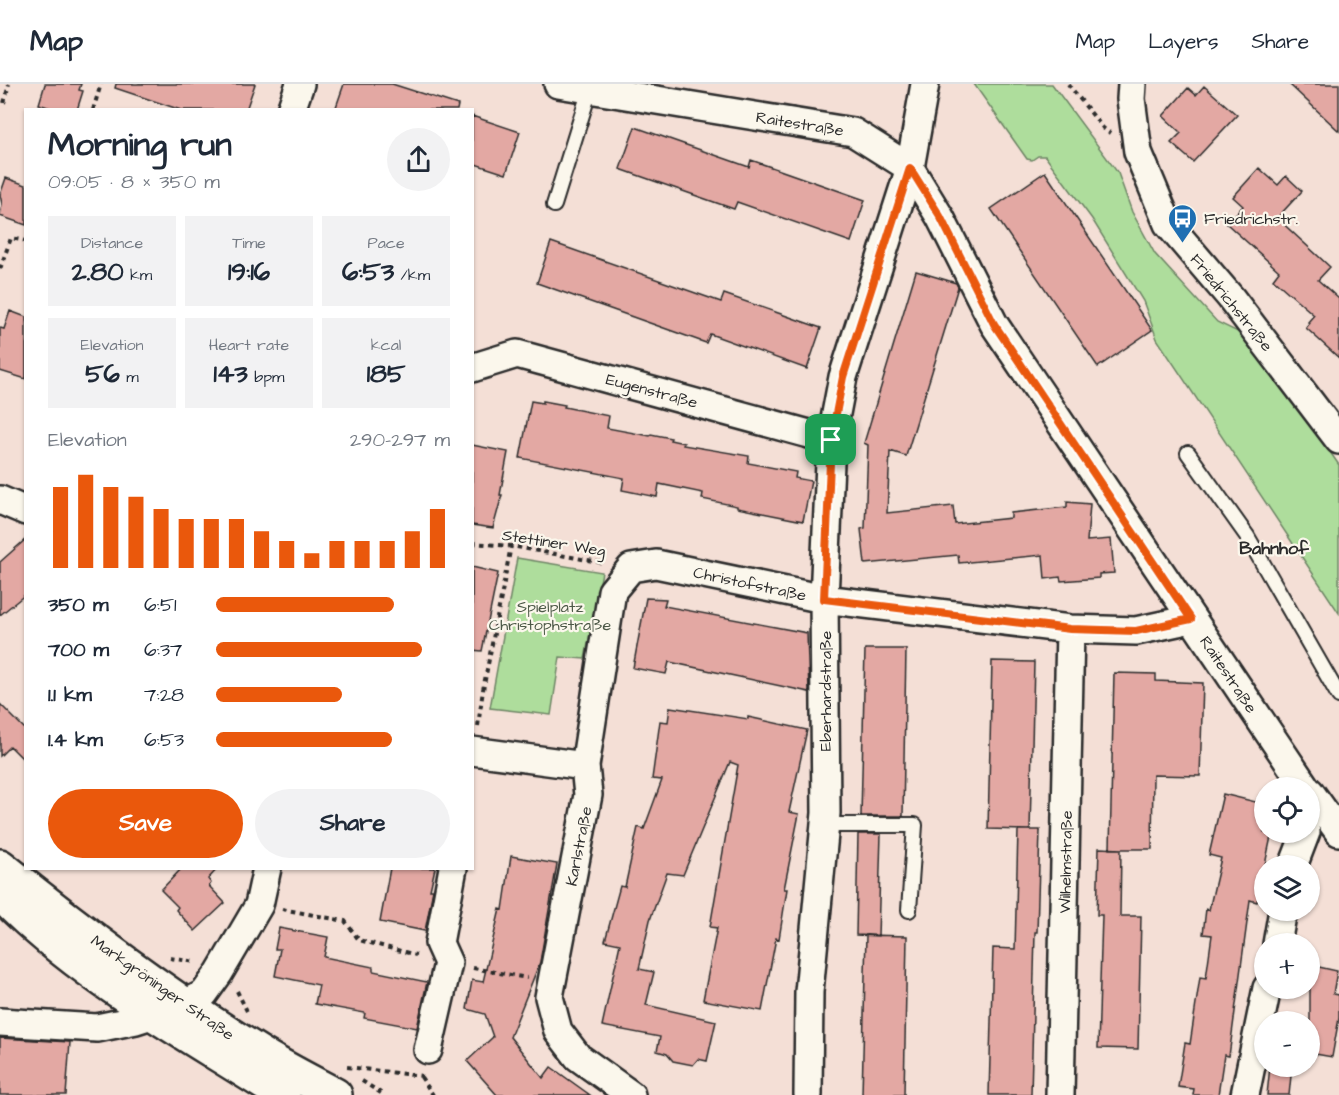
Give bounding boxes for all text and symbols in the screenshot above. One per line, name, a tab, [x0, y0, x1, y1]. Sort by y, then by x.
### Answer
text: Map	[30, 22, 83, 61]
text: Map	[1075, 27, 1115, 56]
text: Layers	[1148, 27, 1218, 56]
text: Share	[1251, 27, 1309, 56]
street label: Raitestraße	[754, 106, 846, 142]
text: Morning run	[48, 122, 232, 168]
button: share	[387, 128, 450, 191]
text: 09:05 · 8 × 350 m	[48, 168, 220, 196]
bus stop icon: Friedrichstr.	[1167, 202, 1199, 244]
place label: Friedrichstr.	[1204, 208, 1298, 230]
text: Distance	[81, 232, 143, 254]
text: Time	[232, 232, 266, 254]
text: Pace	[367, 232, 405, 254]
street label: Friedrichstraße	[1185, 249, 1278, 356]
text: 2.80	[72, 254, 124, 290]
text: 19:16	[228, 254, 270, 290]
text: 6:53	[342, 254, 394, 290]
text: km	[124, 264, 152, 286]
text: /km	[394, 264, 430, 286]
text: Elevation	[81, 334, 143, 356]
text: Heart rate	[209, 334, 289, 356]
text: kcal	[371, 334, 401, 356]
text: 56	[85, 356, 120, 392]
text: 143	[213, 356, 248, 392]
text: 185	[367, 356, 405, 392]
text: m	[120, 366, 139, 388]
text: bpm	[248, 366, 285, 388]
street label: Eugenstraße	[603, 368, 700, 415]
pin	[805, 414, 856, 465]
icon: arrive	[814, 423, 847, 456]
text: Elevation	[48, 426, 127, 454]
text: 290–297 m	[350, 426, 450, 454]
street label: Stettiner Weg	[500, 524, 607, 563]
district label: Bahnhof	[1239, 536, 1310, 561]
street label: Christofstraße	[691, 561, 809, 607]
text: 350 m	[48, 591, 109, 619]
text: 6:51	[144, 591, 177, 619]
park label: Spielplatz Christophstraße	[489, 596, 612, 636]
street label: Eberhardstraße	[815, 630, 837, 751]
street label: Raitestraße	[1194, 632, 1262, 718]
text: 700 m	[48, 636, 109, 664]
text: 6:37	[144, 636, 182, 664]
text: 1.1 km	[48, 681, 92, 709]
text: 7:28	[144, 681, 184, 709]
text: 1.4 km	[48, 726, 103, 754]
text: 6:53	[144, 726, 184, 754]
map controls	[1254, 777, 1320, 1077]
button: locate	[1254, 777, 1320, 843]
button: Save	[48, 789, 243, 858]
button: Share	[255, 789, 450, 858]
street label: Karlstraße	[560, 804, 598, 888]
street label: Wilhelmstraße	[1054, 810, 1078, 914]
button: layers	[1254, 855, 1320, 921]
street label: Markgröninger Straße	[86, 930, 239, 1047]
button: +	[1254, 933, 1320, 999]
button: −	[1254, 1011, 1320, 1077]

